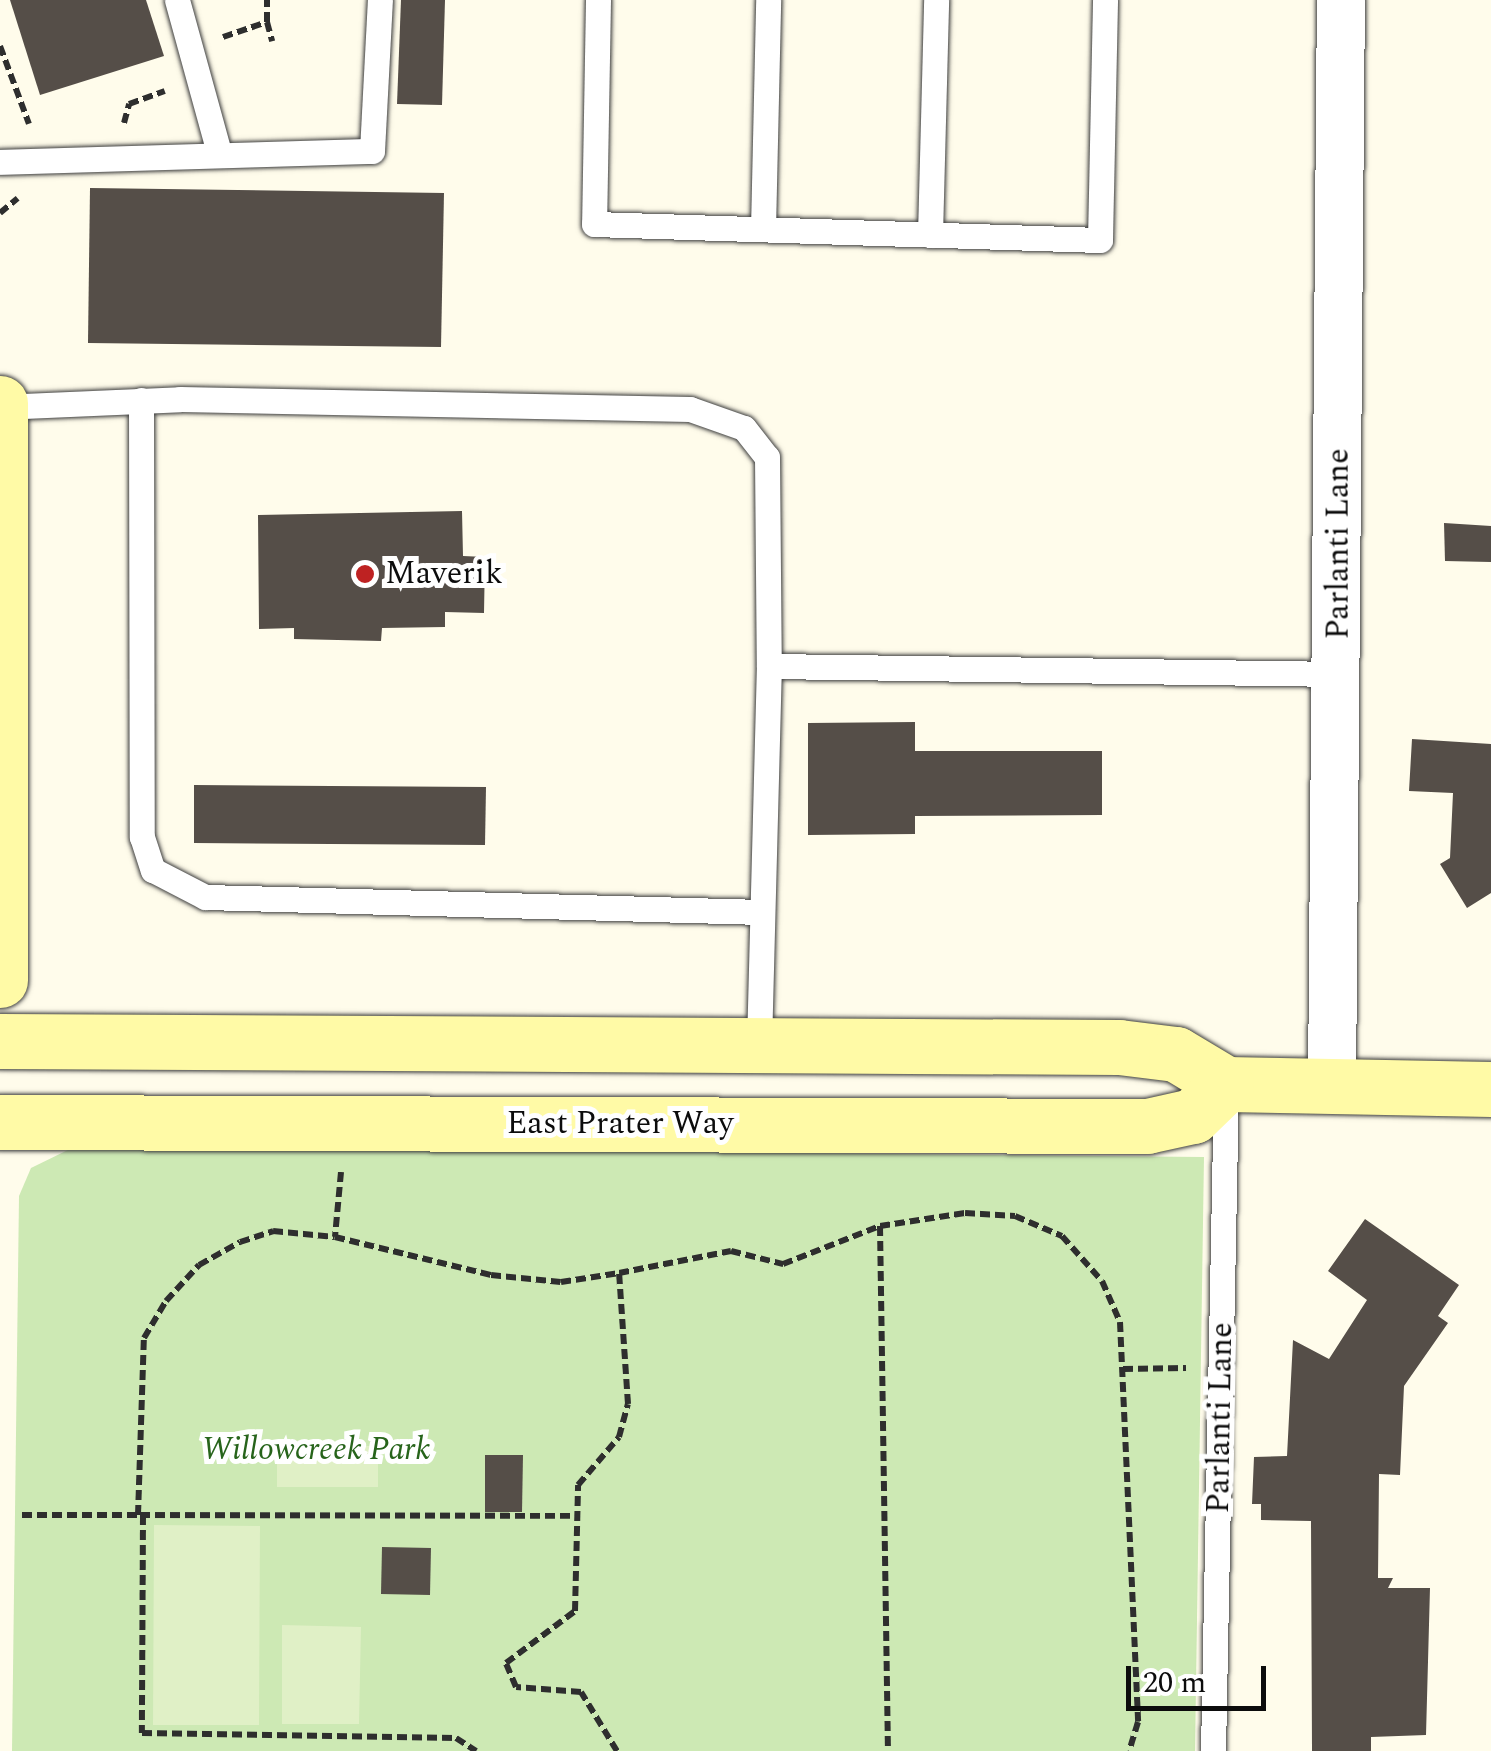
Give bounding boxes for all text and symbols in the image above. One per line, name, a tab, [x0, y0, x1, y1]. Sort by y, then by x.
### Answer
street label: Parlanti Lane	[1320, 448, 1358, 640]
place label: Maverik	[385, 555, 503, 593]
marker: Maverik	[354, 563, 376, 585]
street label: East Prater Way	[506, 1105, 734, 1143]
street label: Parlanti Lane	[1200, 1322, 1242, 1514]
park label: Willowcreek Park	[202, 1431, 430, 1469]
scale bar	[1131, 1646, 1271, 1708]
text: 20 m	[1143, 1660, 1206, 1706]

